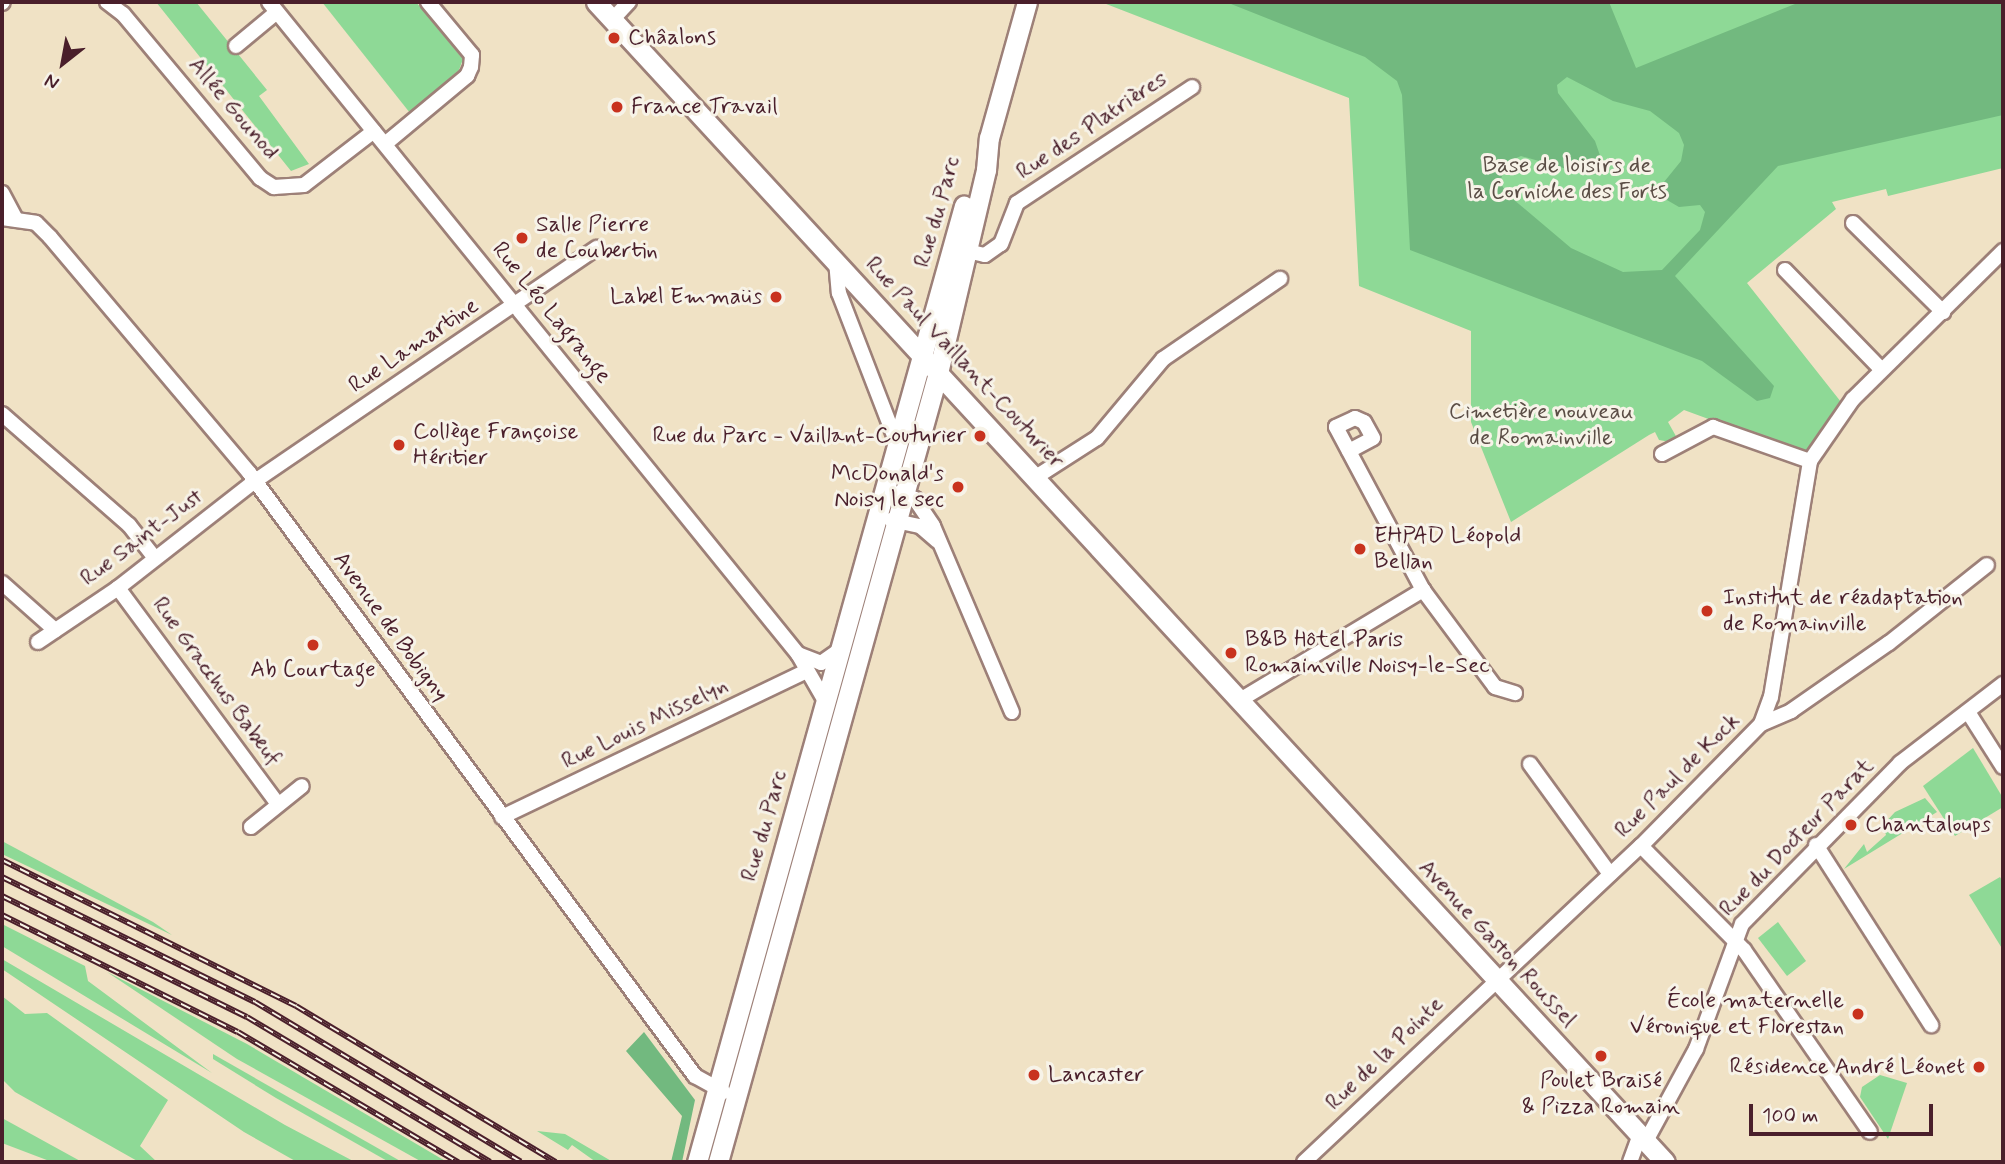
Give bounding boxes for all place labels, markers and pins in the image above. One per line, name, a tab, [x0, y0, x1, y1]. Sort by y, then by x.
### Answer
place label: Châalons	[628, 24, 716, 52]
marker: Châalons	[606, 30, 622, 46]
place label: France Travail	[631, 93, 771, 121]
marker: France Travail	[609, 99, 625, 115]
place label: Salle Pierre de Coubertin	[536, 211, 657, 265]
marker: Salle Pierre de Coubertin	[514, 230, 530, 246]
place label: Label Emmaüs	[617, 283, 762, 311]
marker: Label Emmaüs	[768, 289, 784, 305]
place label: Collège Françoise Héritier	[413, 418, 584, 472]
place label: Rue du Parc - Vaillant-Couturier	[656, 422, 966, 450]
marker: Rue du Parc - Vaillant-Couturier	[972, 428, 988, 444]
marker: Collège Françoise Héritier	[391, 437, 407, 453]
place label: McDonald's Noisy le sec	[831, 460, 944, 514]
marker: McDonald's Noisy le sec	[950, 479, 966, 495]
place label: EHPAD Léopold Bellan	[1374, 522, 1521, 576]
marker: EHPAD Léopold Bellan	[1352, 541, 1368, 557]
place label: Institut de réadaptation de Romainville	[1723, 584, 1961, 638]
marker: Institut de réadaptation de Romainville	[1697, 601, 1717, 621]
place label: B&B Hôtel Paris Romainville Noisy-le-Sec	[1245, 626, 1491, 680]
marker: Ab Courtage	[305, 637, 321, 653]
marker: B&B Hôtel Paris Romainville Noisy-le-Sec	[1223, 645, 1239, 661]
place label: Ab Courtage	[252, 656, 374, 684]
place label: Chantaloups	[1865, 811, 1991, 839]
marker: Chantaloups	[1843, 817, 1859, 833]
place label: École maternelle Véronique et Florestan	[1628, 987, 1844, 1041]
marker: École maternelle Véronique et Florestan	[1850, 1006, 1866, 1022]
marker: Poulet Braisé & Pizza Romain	[1593, 1048, 1609, 1064]
place label: Résidence André Léonet	[1729, 1053, 1965, 1081]
marker: Résidence André Léonet	[1971, 1059, 1987, 1075]
place label: Lancaster	[1048, 1061, 1144, 1089]
marker: Lancaster	[1026, 1067, 1042, 1083]
place label: Poulet Braisé & Pizza Romain	[1522, 1067, 1680, 1121]

